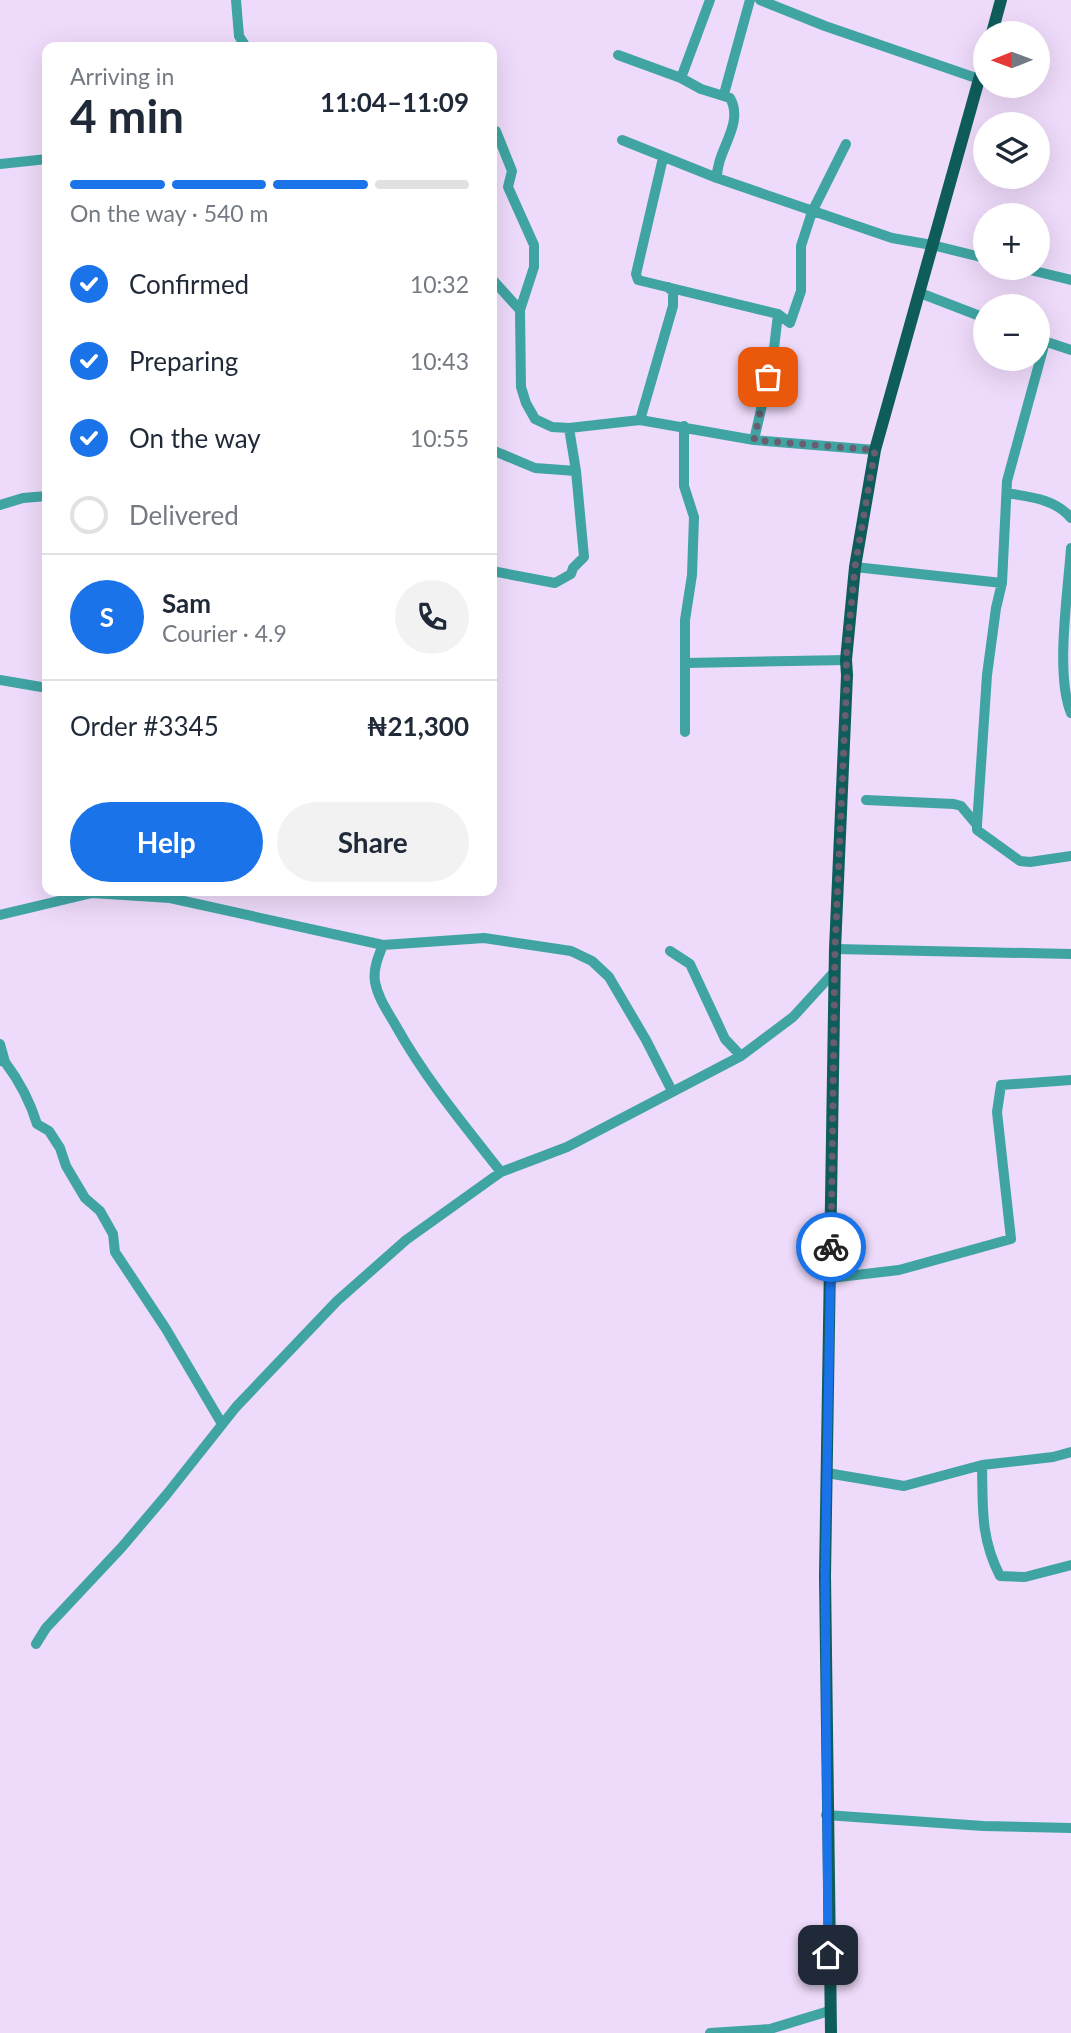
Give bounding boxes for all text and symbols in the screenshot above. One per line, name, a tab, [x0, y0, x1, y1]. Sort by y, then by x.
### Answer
north arrow	[973, 21, 1050, 98]
map controls	[973, 21, 1050, 371]
text: Arriving in	[70, 62, 174, 90]
text: 11:04–11:09	[320, 86, 469, 118]
text: 4 min	[70, 88, 184, 143]
button: layers	[973, 112, 1050, 189]
text: On the way · 540 m	[70, 199, 269, 227]
button: +	[973, 203, 1050, 280]
icon: check	[70, 265, 108, 303]
text: Confirmed	[129, 268, 249, 300]
text: 10:32	[410, 270, 469, 298]
button: −	[973, 294, 1050, 371]
icon: check	[70, 342, 108, 380]
text: Preparing	[129, 345, 238, 377]
text: 10:43	[410, 347, 469, 375]
pin	[738, 347, 798, 407]
icon: bag	[749, 358, 787, 396]
icon: check	[70, 419, 108, 457]
text: On the way	[129, 422, 261, 454]
text: 10:55	[410, 424, 469, 452]
text: Delivered	[129, 499, 239, 531]
button: phone	[395, 580, 469, 654]
text: Sam	[162, 587, 211, 619]
text: S	[100, 601, 114, 633]
text: Courier · 4.9	[162, 619, 287, 647]
text: Order #3345	[70, 710, 219, 742]
text: ₦21,300	[367, 710, 469, 742]
button: Help	[70, 802, 263, 882]
button: Share	[277, 802, 469, 882]
courier	[796, 1212, 866, 1282]
icon: bike	[812, 1228, 850, 1266]
pin	[798, 1925, 858, 1985]
icon: home	[809, 1936, 847, 1974]

